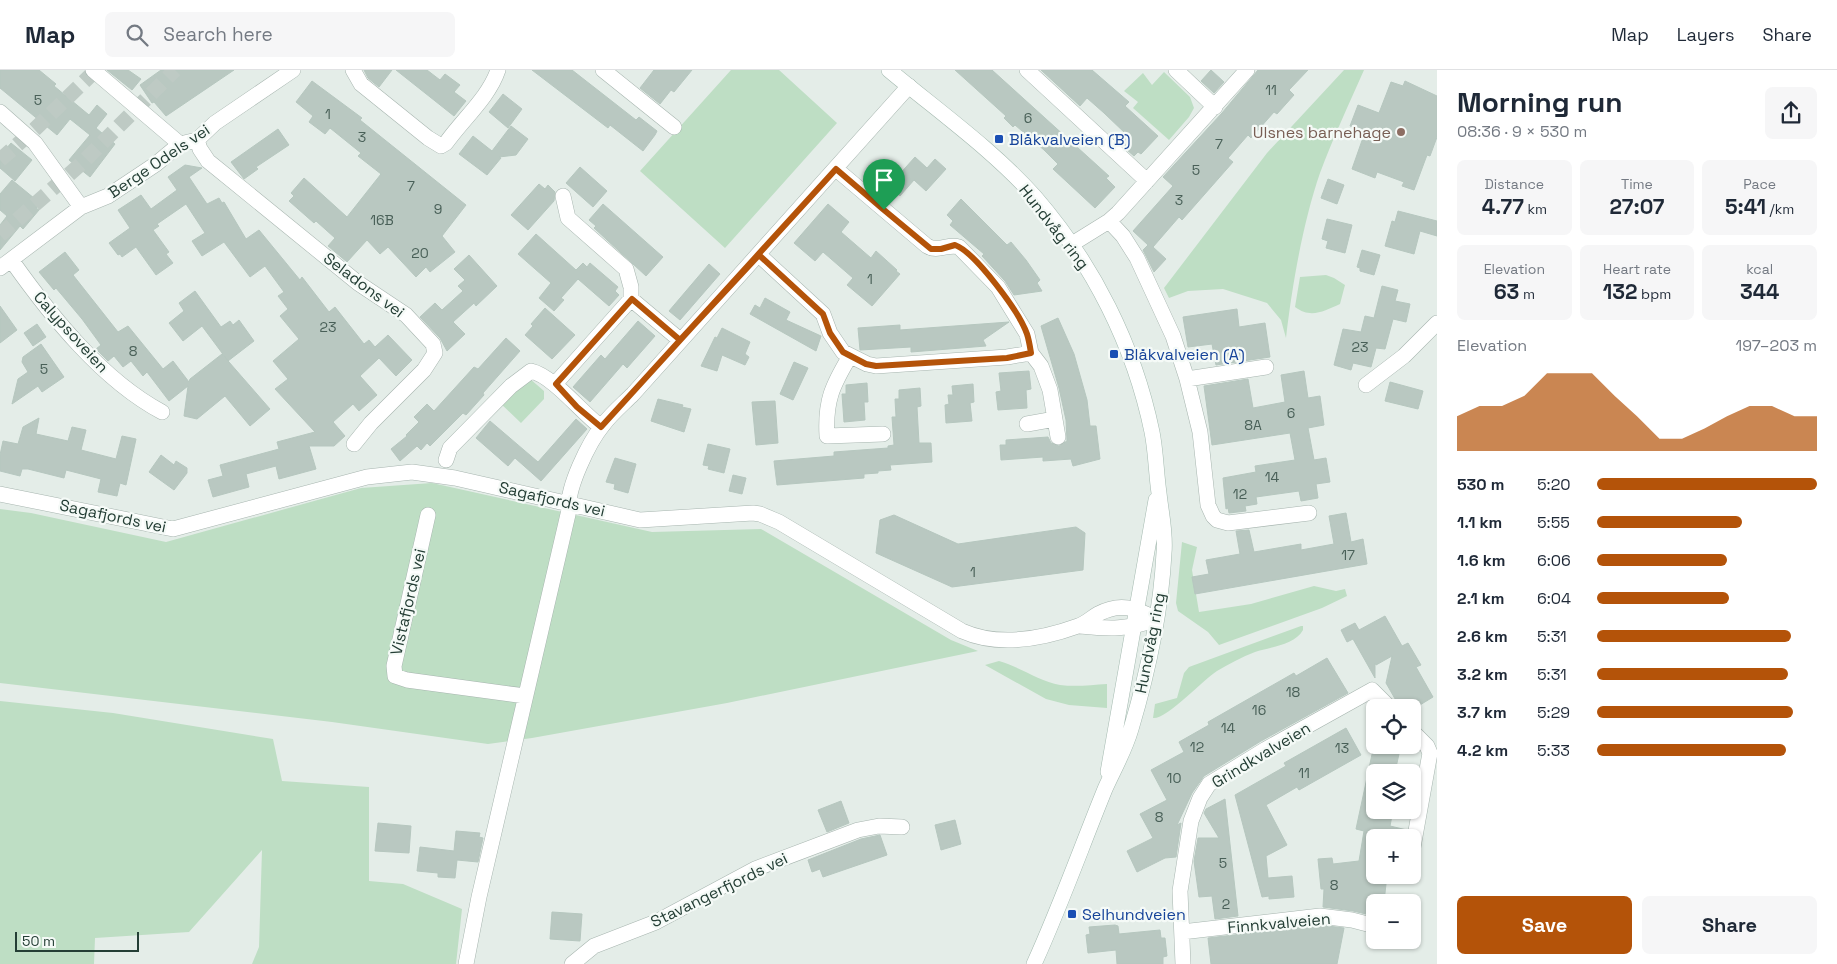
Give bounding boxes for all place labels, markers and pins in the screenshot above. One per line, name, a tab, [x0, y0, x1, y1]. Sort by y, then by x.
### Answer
place label: Ulsnes barnehage	[1253, 122, 1391, 143]
marker: Ulsnes barnehage	[1395, 126, 1407, 138]
place label: Blåkvalveien (B)	[1009, 129, 1130, 150]
marker: Blåkvalveien (B)	[993, 133, 1005, 145]
pin	[863, 159, 905, 210]
place label: Blåkvalveien (A)	[1124, 344, 1245, 365]
marker: Blåkvalveien (A)	[1108, 348, 1120, 360]
place label: Selhundveien	[1082, 904, 1186, 925]
marker: Selhundveien	[1066, 908, 1078, 920]

